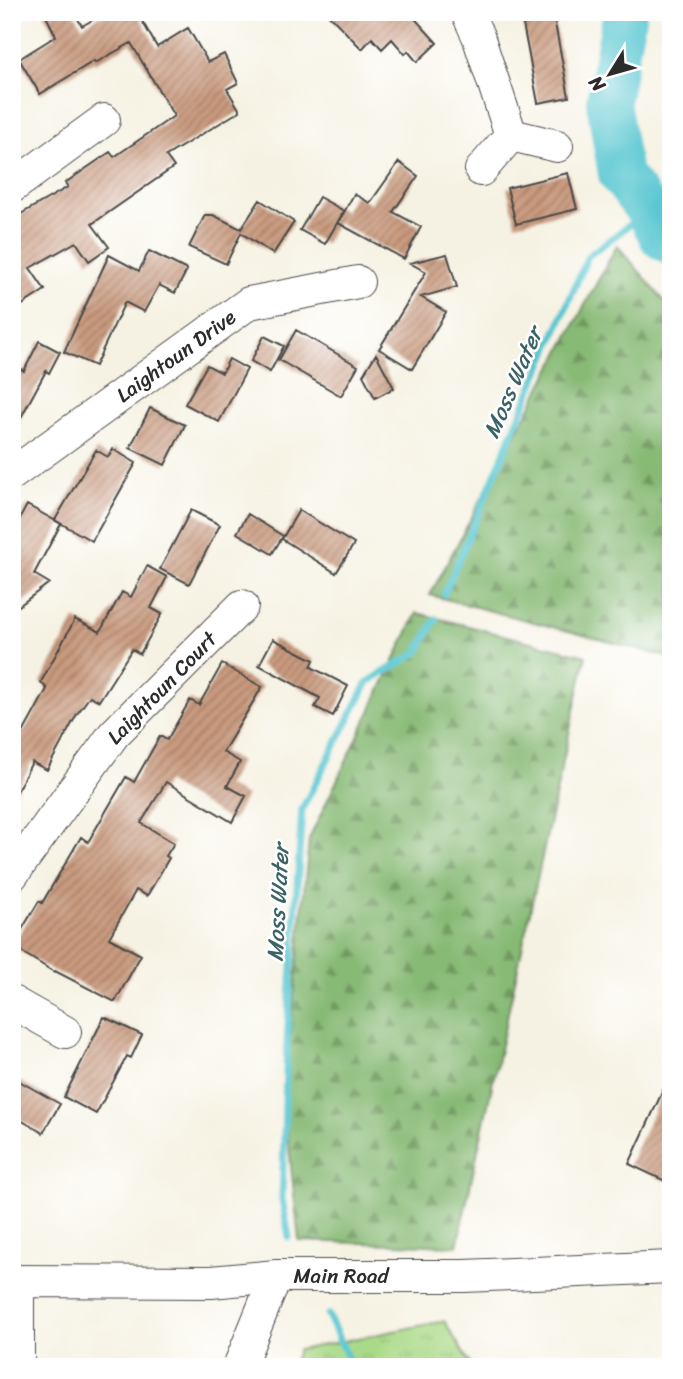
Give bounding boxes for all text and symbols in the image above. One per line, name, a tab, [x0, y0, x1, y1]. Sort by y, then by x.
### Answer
north arrow	[574, 38, 644, 108]
text: N	[579, 68, 615, 100]
street label: Laightoun Drive	[108, 299, 244, 413]
water label: Moss Water	[471, 317, 557, 445]
street label: Laightoun Court	[97, 621, 228, 754]
water label: Moss Water	[254, 839, 302, 962]
street label: Main Road	[293, 1257, 390, 1295]

